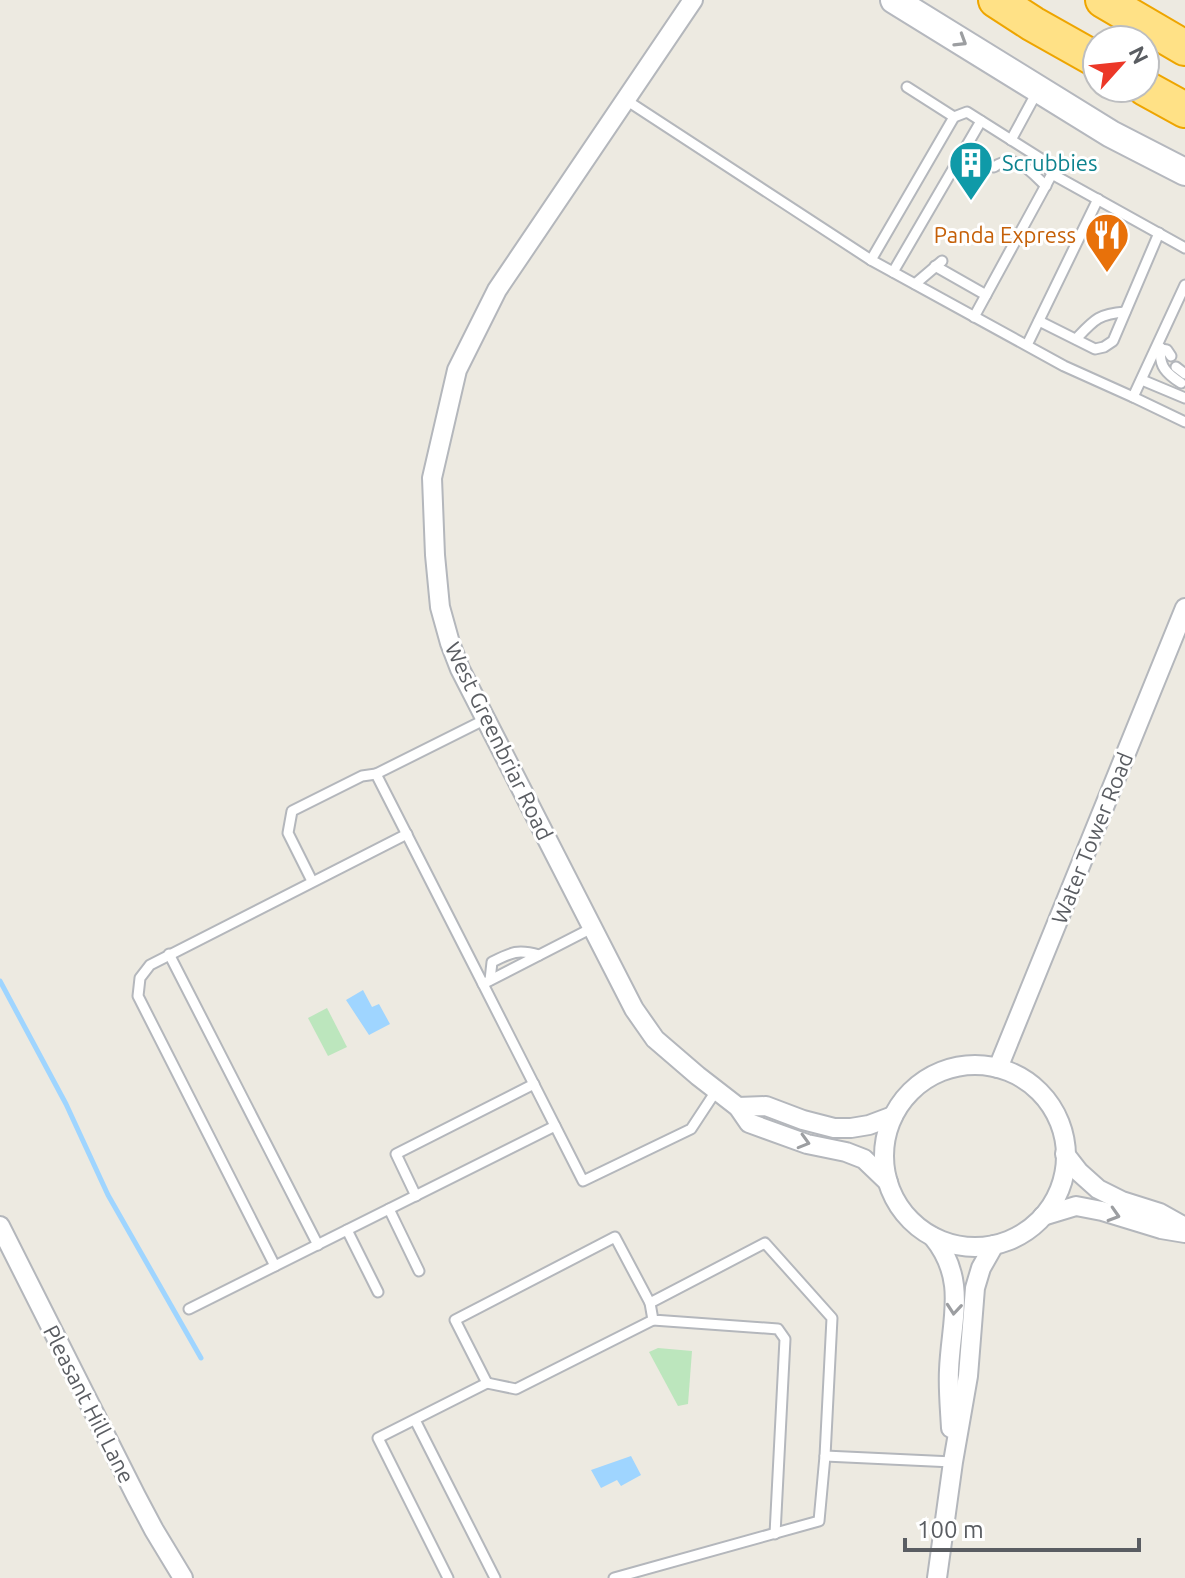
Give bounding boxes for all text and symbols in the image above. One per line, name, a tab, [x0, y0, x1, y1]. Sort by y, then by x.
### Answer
north arrow	[1081, 24, 1161, 104]
one-way arrow	[952, 31, 966, 46]
text: N	[1124, 42, 1154, 68]
building icon: Scrubbies	[947, 139, 995, 202]
place label: Scrubbies	[1002, 150, 1097, 175]
restaurant icon: Panda Express	[1083, 211, 1131, 274]
place label: Panda Express	[934, 222, 1076, 247]
street label: West Greenbriar Road	[441, 638, 558, 844]
street label: Water Tower Road	[1046, 748, 1137, 927]
one-way arrow	[797, 1133, 810, 1149]
one-way arrow	[1107, 1206, 1121, 1222]
one-way arrow	[946, 1303, 963, 1316]
street label: Pleasant Hill Lane	[39, 1321, 140, 1487]
scale bar	[905, 1502, 1139, 1552]
text: 100 m	[917, 1516, 984, 1543]

